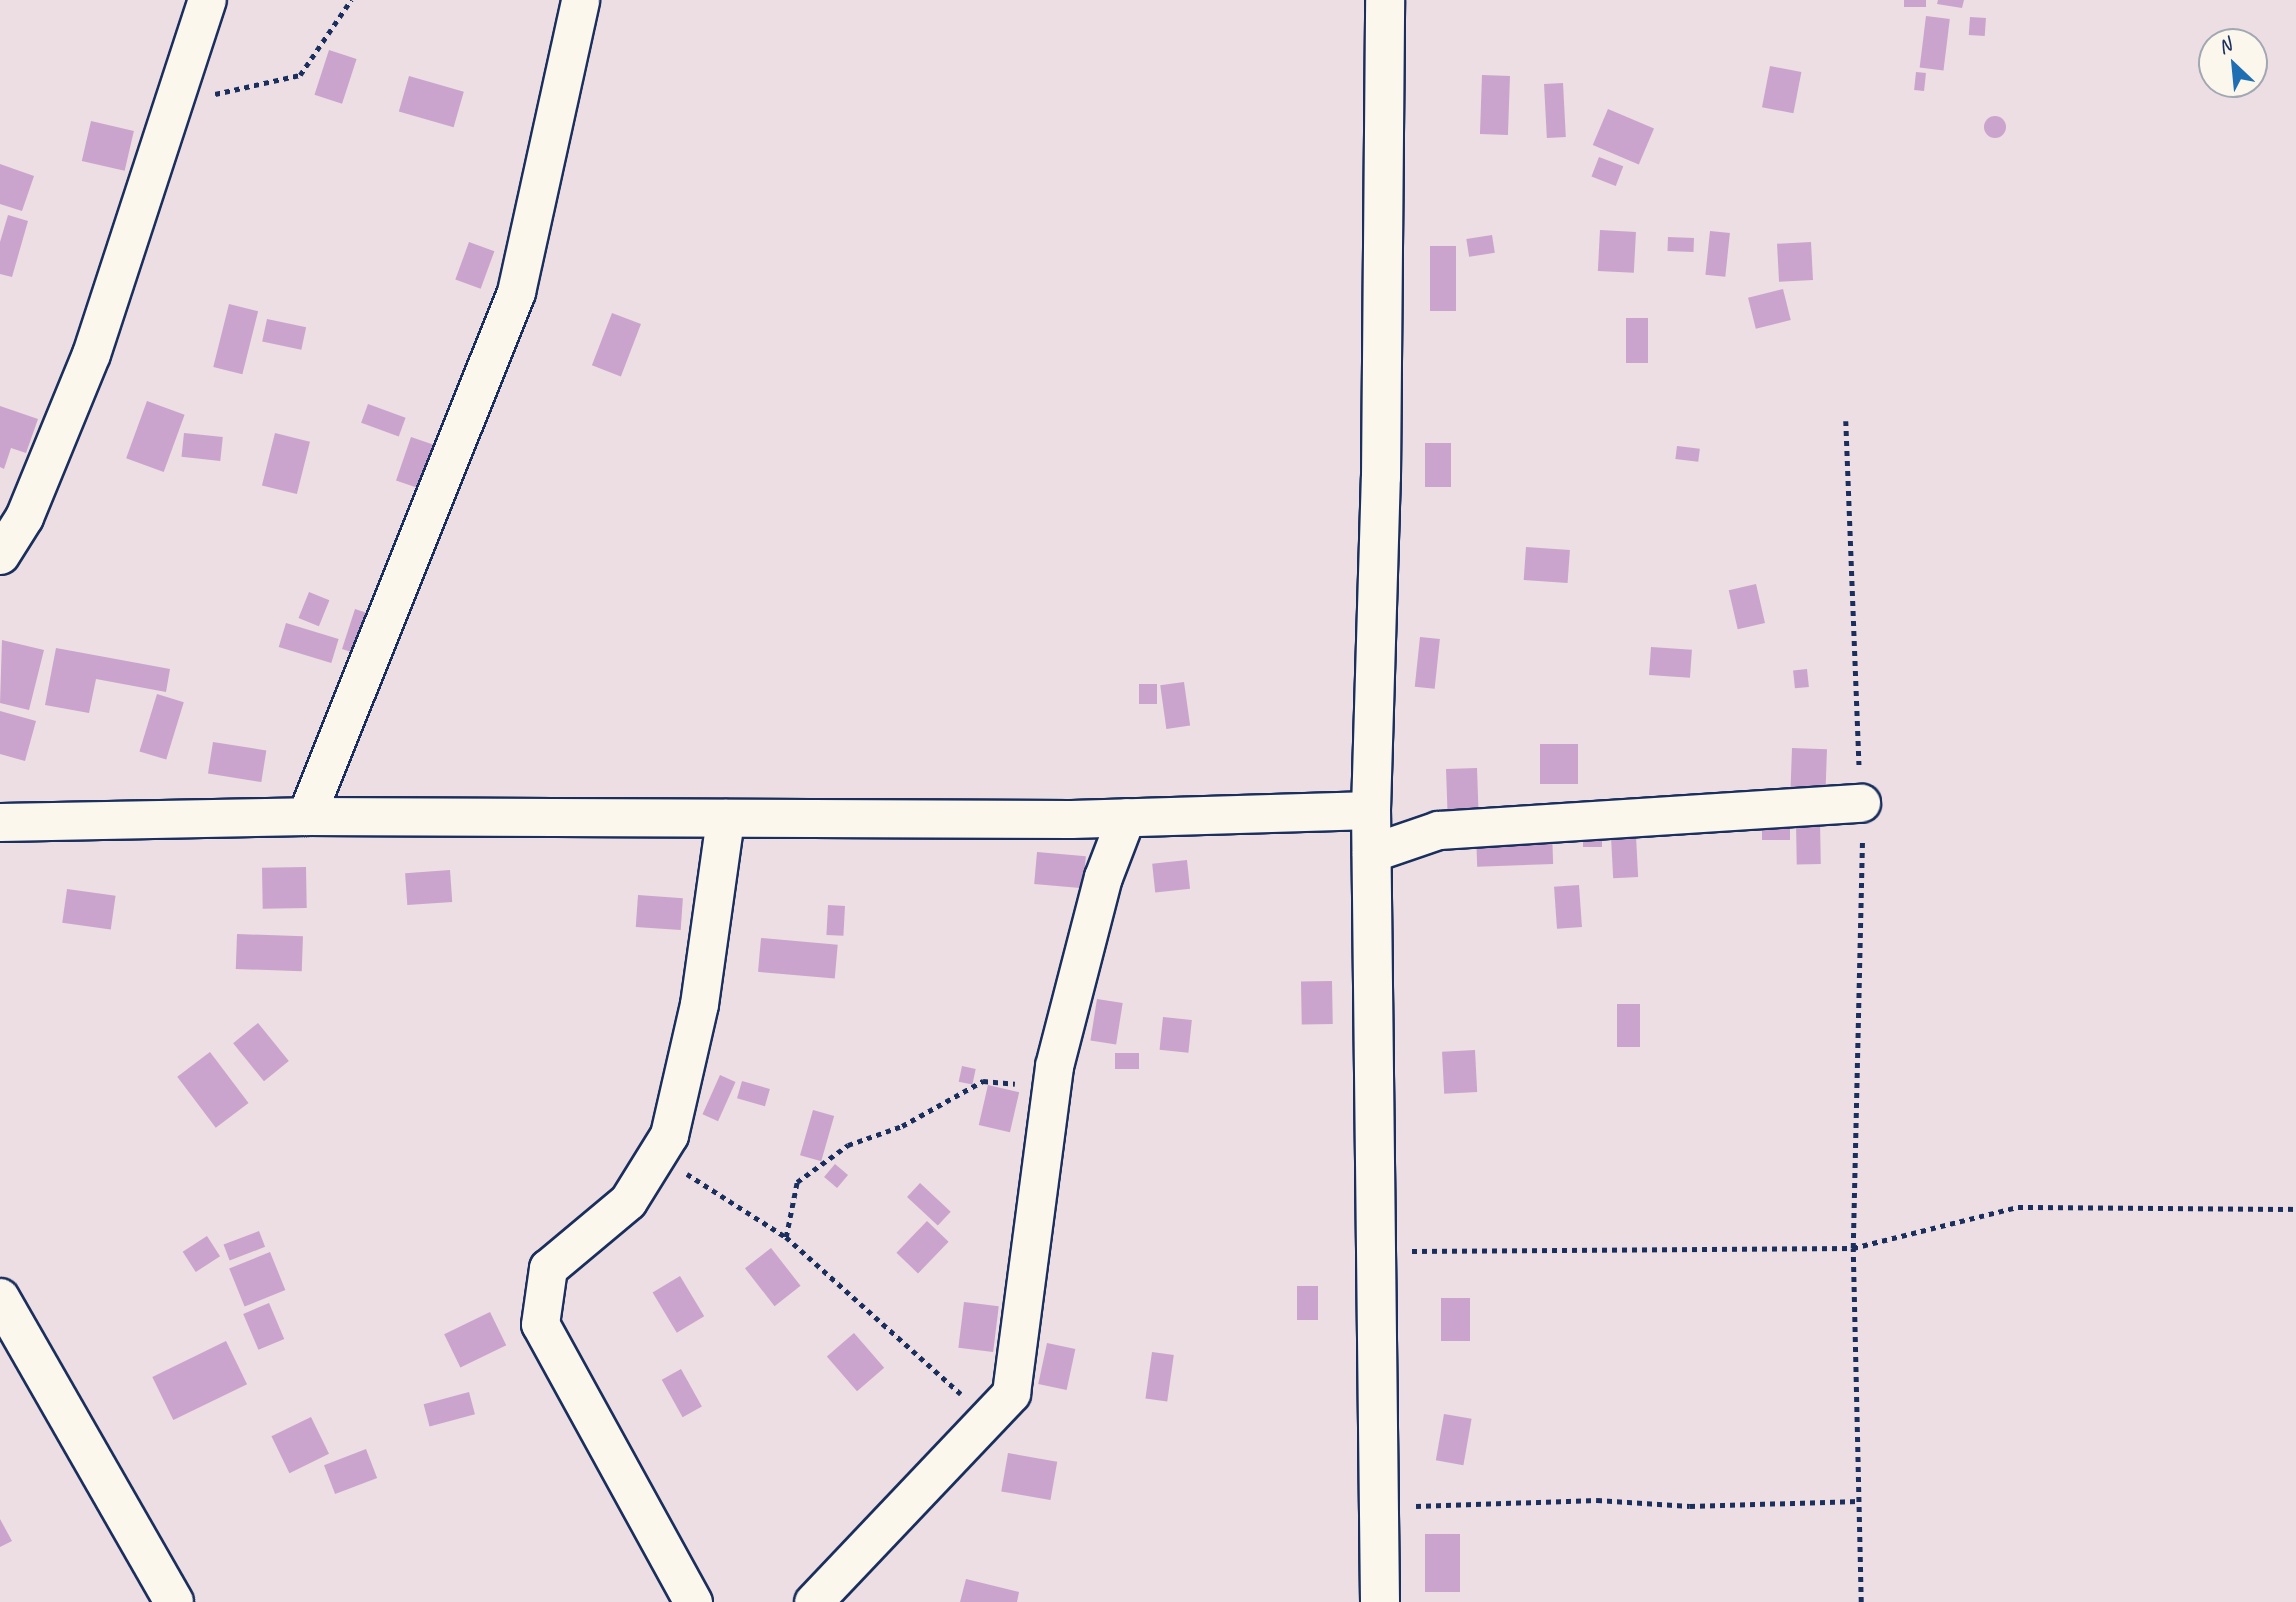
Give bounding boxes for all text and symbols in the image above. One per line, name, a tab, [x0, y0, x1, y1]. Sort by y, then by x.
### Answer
north arrow	[2198, 28, 2268, 98]
text: N	[2214, 33, 2235, 59]

